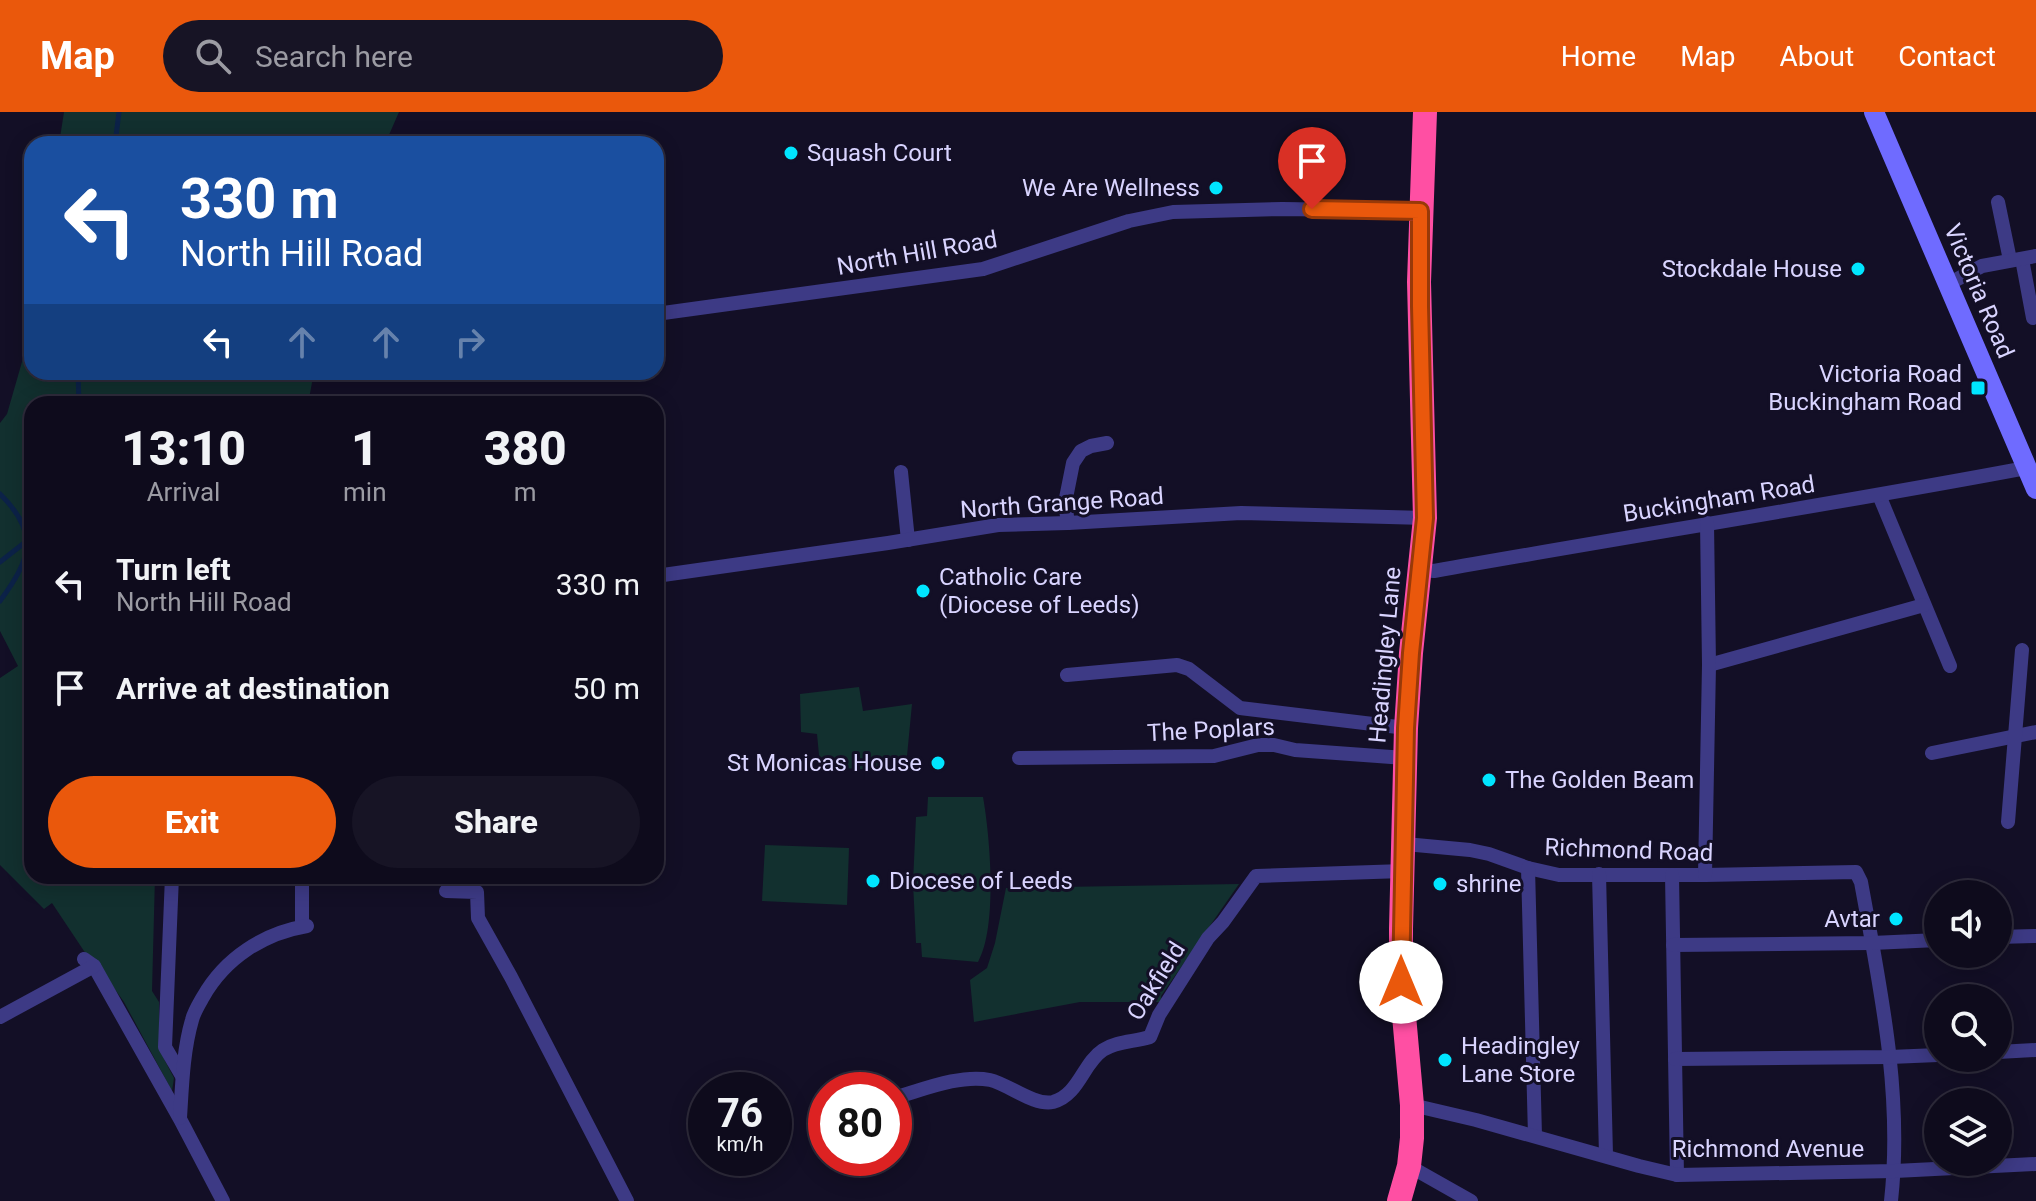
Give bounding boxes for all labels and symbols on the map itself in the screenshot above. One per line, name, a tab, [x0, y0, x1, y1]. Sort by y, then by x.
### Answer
pin	[1278, 127, 1346, 209]
place label: Squash Court	[807, 139, 952, 167]
marker: Squash Court	[782, 144, 800, 162]
place label: We Are Wellness	[1022, 174, 1200, 202]
marker: We Are Wellness	[1207, 179, 1225, 197]
street label: Victoria Road	[1938, 220, 2020, 362]
street label: North Hill Road	[835, 225, 999, 281]
place label: Stockdale House	[1662, 255, 1842, 283]
marker: Stockdale House	[1849, 260, 1867, 278]
place label: Victoria Road Buckingham Road	[1768, 360, 1962, 416]
marker: Victoria Road Buckingham Road	[1969, 379, 1987, 397]
street label: Buckingham Road	[1621, 470, 1817, 528]
street label: North Grange Road	[959, 482, 1165, 524]
place label: Catholic Care (Diocese of Leeds)	[939, 563, 1139, 619]
street label: Headingley Lane	[1363, 566, 1407, 744]
marker: Catholic Care (Diocese of Leeds)	[914, 582, 932, 600]
street label: The Poplars	[1146, 713, 1276, 747]
place label: St Monicas House	[727, 749, 922, 777]
marker: St Monicas House	[929, 754, 947, 772]
place label: The Golden Beam	[1505, 766, 1694, 794]
marker: The Golden Beam	[1480, 771, 1498, 789]
street label: Richmond Road	[1544, 833, 1714, 867]
place label: Diocese of Leeds	[889, 867, 1073, 895]
place label: shrine	[1456, 870, 1522, 898]
marker: Diocese of Leeds	[864, 872, 882, 890]
marker: shrine	[1431, 875, 1449, 893]
place label: Avtar	[1824, 905, 1880, 933]
marker: Avtar	[1887, 910, 1905, 928]
street label: Oakfield	[1121, 937, 1191, 1025]
position arrow	[1359, 940, 1443, 1024]
place label: Headingley Lane Store	[1461, 1032, 1580, 1088]
marker: Headingley Lane Store	[1436, 1051, 1454, 1069]
speed limit sign: 80	[808, 1072, 912, 1176]
street label: Richmond Avenue	[1672, 1135, 1864, 1163]

